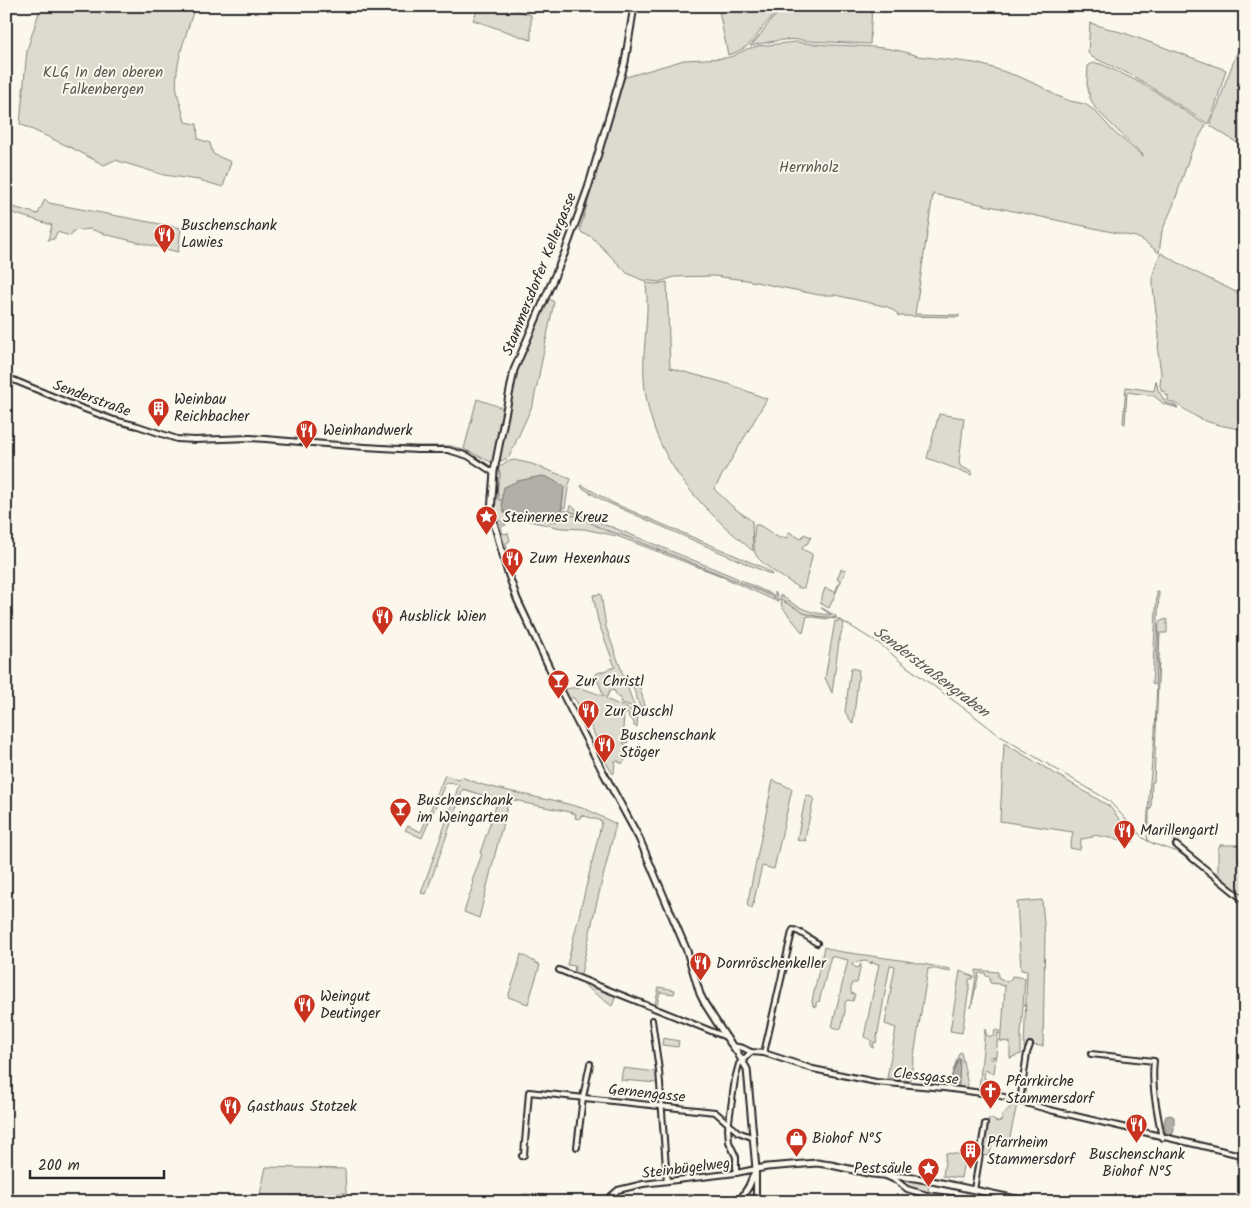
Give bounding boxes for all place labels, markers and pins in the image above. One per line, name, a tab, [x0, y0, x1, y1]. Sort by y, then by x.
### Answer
place label: Buschenschank Lawies	[181, 214, 278, 255]
restaurant icon: Buschenschank Lawies	[153, 222, 177, 253]
place label: Weinbau Reichbacher	[174, 388, 250, 429]
building icon: Weinbau Reichbacher	[146, 396, 170, 427]
restaurant icon: Weinhandwerk	[295, 418, 319, 449]
place label: Weinhandwerk	[323, 419, 413, 443]
place icon: Steinernes Kreuz	[475, 505, 499, 536]
place label: Steinernes Kreuz	[503, 506, 609, 530]
restaurant icon: Zum Hexenhaus	[501, 546, 525, 577]
place label: Zum Hexenhaus	[529, 547, 631, 571]
restaurant icon: Ausblick Wien	[371, 604, 395, 635]
place label: Ausblick Wien	[399, 605, 487, 629]
bar icon: Zur Christl	[547, 669, 571, 700]
place label: Zur Christl	[575, 670, 644, 694]
restaurant icon: Zur Duschl	[576, 699, 600, 730]
place label: Zur Duschl	[604, 700, 673, 724]
place label: Buschenschank Stöger	[620, 724, 717, 765]
restaurant icon: Buschenschank Stöger	[592, 732, 616, 763]
place label: Buschenschank im Weingarten	[417, 789, 514, 830]
bar icon: Buschenschank im Weingarten	[389, 797, 413, 828]
restaurant icon: Marillengartl	[1112, 818, 1136, 849]
place label: Marillengartl	[1140, 819, 1218, 843]
restaurant icon: Dornröschenkeller	[688, 951, 712, 982]
place label: Dornröschenkeller	[716, 952, 827, 976]
place label: Weingut Deutinger	[320, 985, 381, 1026]
restaurant icon: Weingut Deutinger	[292, 993, 316, 1024]
place label: Pfarrkirche Stammersdorf	[1006, 1070, 1095, 1111]
church icon: Pfarrkirche Stammersdorf	[978, 1078, 1002, 1109]
restaurant icon: Gasthaus Stotzek	[219, 1094, 243, 1125]
place label: Gasthaus Stotzek	[247, 1095, 358, 1119]
restaurant icon: Buschenschank Biohof N°5	[1125, 1113, 1149, 1144]
shop icon: Biohof N°5	[784, 1126, 808, 1157]
place label: Biohof N°5	[812, 1127, 883, 1151]
place label: Pfarrheim Stammersdorf	[987, 1131, 1076, 1172]
building icon: Pfarrheim Stammersdorf	[959, 1139, 983, 1170]
place label: Buschenschank Biohof N°5	[1089, 1143, 1186, 1184]
place icon: Pestsäule	[916, 1156, 940, 1187]
place label: Pestsäule	[854, 1157, 912, 1181]

